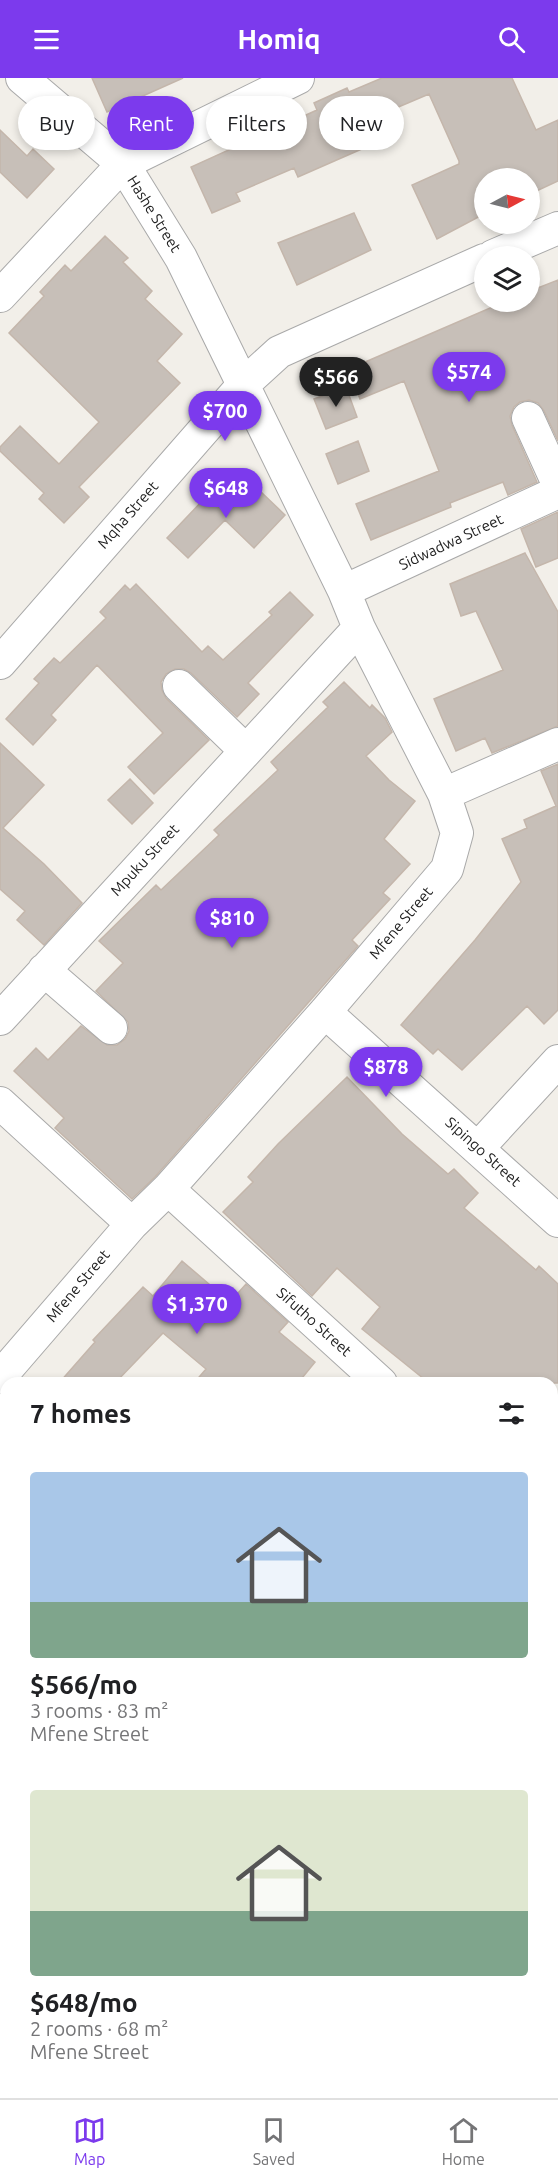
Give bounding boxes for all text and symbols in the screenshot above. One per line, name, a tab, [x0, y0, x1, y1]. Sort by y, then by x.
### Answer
icon: menu	[30, 23, 63, 56]
icon: search	[495, 23, 528, 56]
text: Homiq	[238, 24, 320, 54]
chip: Buy	[18, 96, 95, 150]
chip: Rent	[107, 96, 194, 150]
chip: Filters	[206, 96, 307, 150]
chip: New	[319, 96, 404, 150]
north arrow	[474, 168, 540, 234]
map controls	[474, 168, 540, 312]
street label: Hashe Street	[124, 172, 185, 255]
button: layers	[474, 246, 540, 312]
pin: $574	[433, 352, 505, 403]
pin: $566	[300, 357, 372, 408]
text: $574	[446, 360, 492, 383]
text: $566	[313, 365, 359, 388]
pin: $700	[189, 391, 261, 442]
text: $700	[202, 399, 248, 422]
pin: $648	[190, 468, 262, 519]
text: $648	[203, 476, 249, 499]
street label: Mqha Street	[94, 478, 161, 552]
street label: Sidwadwa Street	[396, 510, 506, 573]
street label: Mpuku Street	[107, 820, 182, 899]
street label: Mfene Street	[365, 883, 436, 962]
pin: $810	[196, 898, 268, 949]
text: $810	[209, 906, 255, 929]
pin: $878	[350, 1047, 422, 1098]
text: $878	[363, 1055, 409, 1078]
street label: Sipingo Street	[442, 1113, 524, 1190]
street label: Mfene Street	[42, 1246, 113, 1325]
pin: $1,370	[148, 1284, 246, 1335]
street label: Sifutho Street	[274, 1284, 355, 1360]
text: $1,370	[166, 1292, 228, 1315]
icon: filters	[495, 1397, 528, 1430]
text: 7 homes	[30, 1399, 131, 1428]
icon: home	[225, 1511, 333, 1619]
text: $566/mo	[30, 1670, 138, 1699]
text: 3 rooms · 83 m²	[30, 1699, 168, 1722]
text: Mfene Street	[30, 1722, 149, 1745]
icon: home	[225, 1829, 333, 1937]
text: $648/mo	[30, 1988, 138, 2017]
text: 2 rooms · 68 m²	[30, 2017, 168, 2040]
text: Mfene Street	[30, 2040, 149, 2063]
tab: Map	[73, 2114, 106, 2168]
tab: Saved	[253, 2114, 295, 2168]
tab: Home	[442, 2114, 485, 2168]

